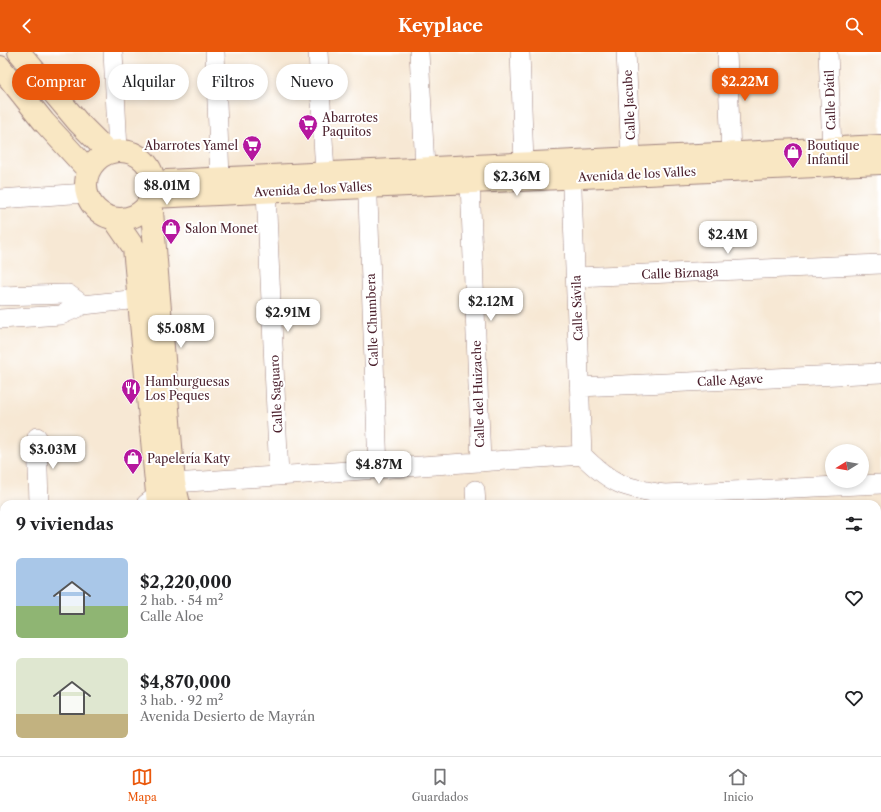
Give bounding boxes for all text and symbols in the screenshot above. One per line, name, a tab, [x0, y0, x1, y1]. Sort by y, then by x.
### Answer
icon: back	[16, 15, 38, 37]
text: Keyplace	[398, 15, 483, 37]
icon: search	[843, 15, 865, 37]
chip: Comprar	[12, 64, 100, 100]
chip: Alquilar	[108, 64, 189, 100]
chip: Filtros	[197, 64, 268, 100]
chip: Nuevo	[276, 64, 348, 100]
pin: $2.22M	[712, 68, 778, 102]
street label: Calle Jacube	[620, 69, 638, 141]
street label: Calle Dátil	[821, 69, 839, 130]
text: $2.22M	[721, 73, 769, 89]
place label: Abarrotes Paquitos	[321, 110, 378, 139]
supermarket icon: Abarrotes Paquitos	[297, 113, 319, 141]
supermarket icon: Abarrotes Yamel	[241, 134, 263, 162]
place label: Abarrotes Yamel	[143, 138, 238, 153]
place label: Boutique Infantil	[807, 138, 860, 167]
shop icon: Boutique Infantil	[782, 141, 804, 169]
pin: $2.36M	[484, 163, 550, 197]
street label: Avenida de los Valles	[577, 163, 696, 185]
text: $2.36M	[493, 168, 541, 184]
pin: $8.01M	[134, 172, 200, 206]
text: $8.01M	[144, 177, 190, 193]
street label: Avenida de los Valles	[253, 178, 372, 200]
shop icon: Salon Monet	[160, 217, 182, 245]
place label: Salon Monet	[185, 221, 259, 236]
pin: $2.4M	[700, 221, 756, 255]
text: $2.4M	[708, 226, 748, 242]
street label: Calle Biznaga	[641, 264, 720, 282]
street label: Calle Chumbera	[363, 272, 381, 367]
street label: Calle Sávila	[568, 274, 586, 341]
pin: $2.12M	[458, 288, 524, 322]
text: $2.12M	[468, 293, 514, 309]
pin: $2.91M	[255, 299, 321, 333]
text: $2.91M	[265, 304, 311, 320]
pin: $5.08M	[148, 315, 214, 349]
text: $5.08M	[157, 320, 205, 336]
street label: Calle del Huizache	[469, 340, 487, 448]
street label: Calle Saguaro	[266, 354, 286, 434]
street label: Calle Agave	[697, 371, 764, 389]
place label: Hamburguesas Los Peques	[145, 374, 230, 403]
restaurant icon: Hamburguesas Los Peques	[120, 377, 142, 405]
pin: $3.03M	[20, 436, 86, 470]
text: $3.03M	[29, 441, 77, 457]
north arrow	[825, 444, 869, 488]
map controls	[825, 444, 869, 488]
shop icon: Papelería Katy	[122, 447, 144, 475]
place label: Papelería Katy	[147, 451, 230, 466]
pin: $4.87M	[346, 451, 412, 485]
text: $4.87M	[355, 456, 403, 472]
icon: filters	[843, 513, 865, 535]
text: 9 viviendas	[16, 514, 114, 534]
text: $2,220,000	[140, 572, 232, 592]
icon: home	[48, 574, 96, 622]
icon: heart	[843, 587, 865, 609]
text: 2 hab. · 54 m²	[140, 592, 223, 608]
text: Calle Aloe	[140, 608, 204, 624]
text: $4,870,000	[140, 672, 231, 692]
icon: home	[48, 674, 96, 722]
icon: heart	[843, 687, 865, 709]
text: 3 hab. · 92 m²	[140, 692, 223, 708]
text: Avenida Desierto de Mayrán	[140, 708, 315, 724]
tab: Mapa	[127, 766, 157, 804]
tab: Guardados	[412, 766, 468, 804]
tab: Inicio	[723, 766, 754, 804]

